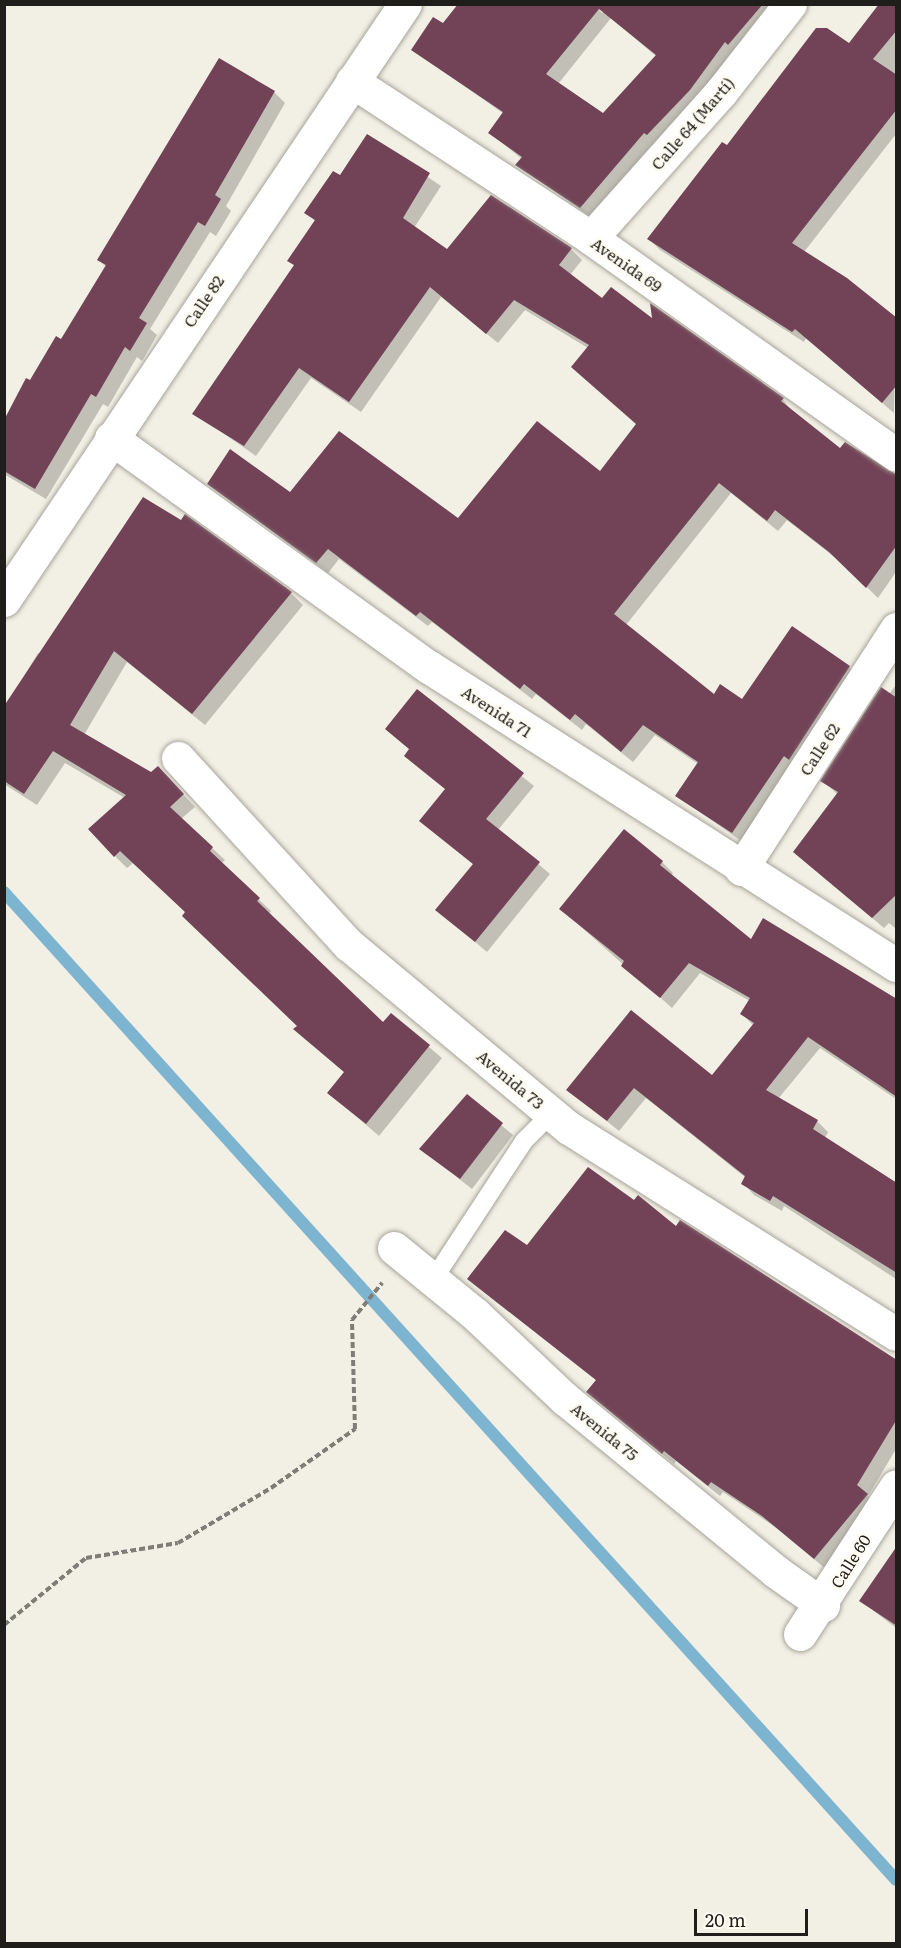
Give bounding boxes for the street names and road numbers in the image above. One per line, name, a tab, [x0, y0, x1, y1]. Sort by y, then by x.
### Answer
street label: Calle 64 (Martí)	[647, 73, 737, 173]
street label: Avenida 69	[588, 233, 666, 295]
street label: Calle 82	[179, 271, 227, 331]
street label: Avenida 71	[458, 681, 536, 741]
street label: Calle 62	[795, 719, 843, 779]
street label: Avenida 73	[474, 1045, 548, 1113]
street label: Avenida 75	[568, 1398, 642, 1464]
street label: Calle 60	[826, 1531, 874, 1591]

